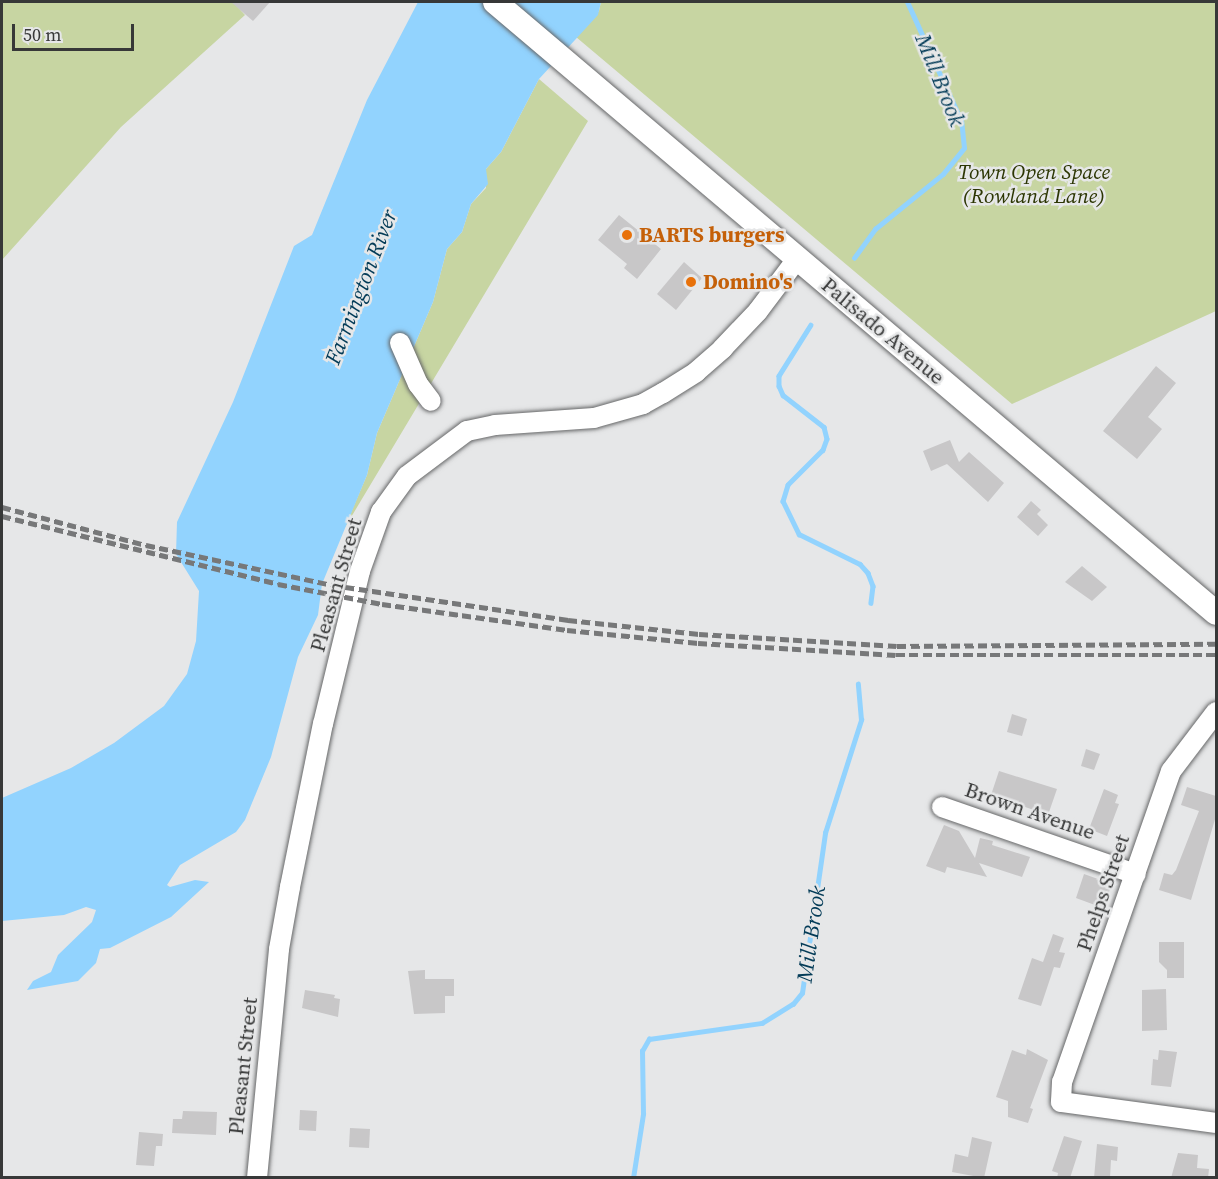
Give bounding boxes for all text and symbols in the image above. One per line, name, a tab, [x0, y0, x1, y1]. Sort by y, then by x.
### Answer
scale bar	[15, 12, 136, 50]
text: 50 m	[23, 22, 61, 47]
water label: Mill Brook	[910, 30, 970, 130]
park label: Town Open Space (Rowland Lane)	[958, 159, 1110, 209]
water label: Farmington River	[319, 206, 403, 368]
place label: BARTS burgers	[639, 222, 784, 248]
marker: BARTS burgers	[620, 228, 634, 242]
place label: Domino's	[703, 269, 793, 295]
street label: Palisado Avenue	[816, 272, 950, 390]
marker: Domino's	[684, 275, 698, 289]
street label: Pleasant Street	[305, 515, 367, 655]
street label: Brown Avenue	[962, 777, 1098, 845]
street label: Phelps Street	[1071, 831, 1135, 955]
water label: Mill Brook	[791, 884, 831, 984]
street label: Pleasant Street	[223, 996, 263, 1136]

